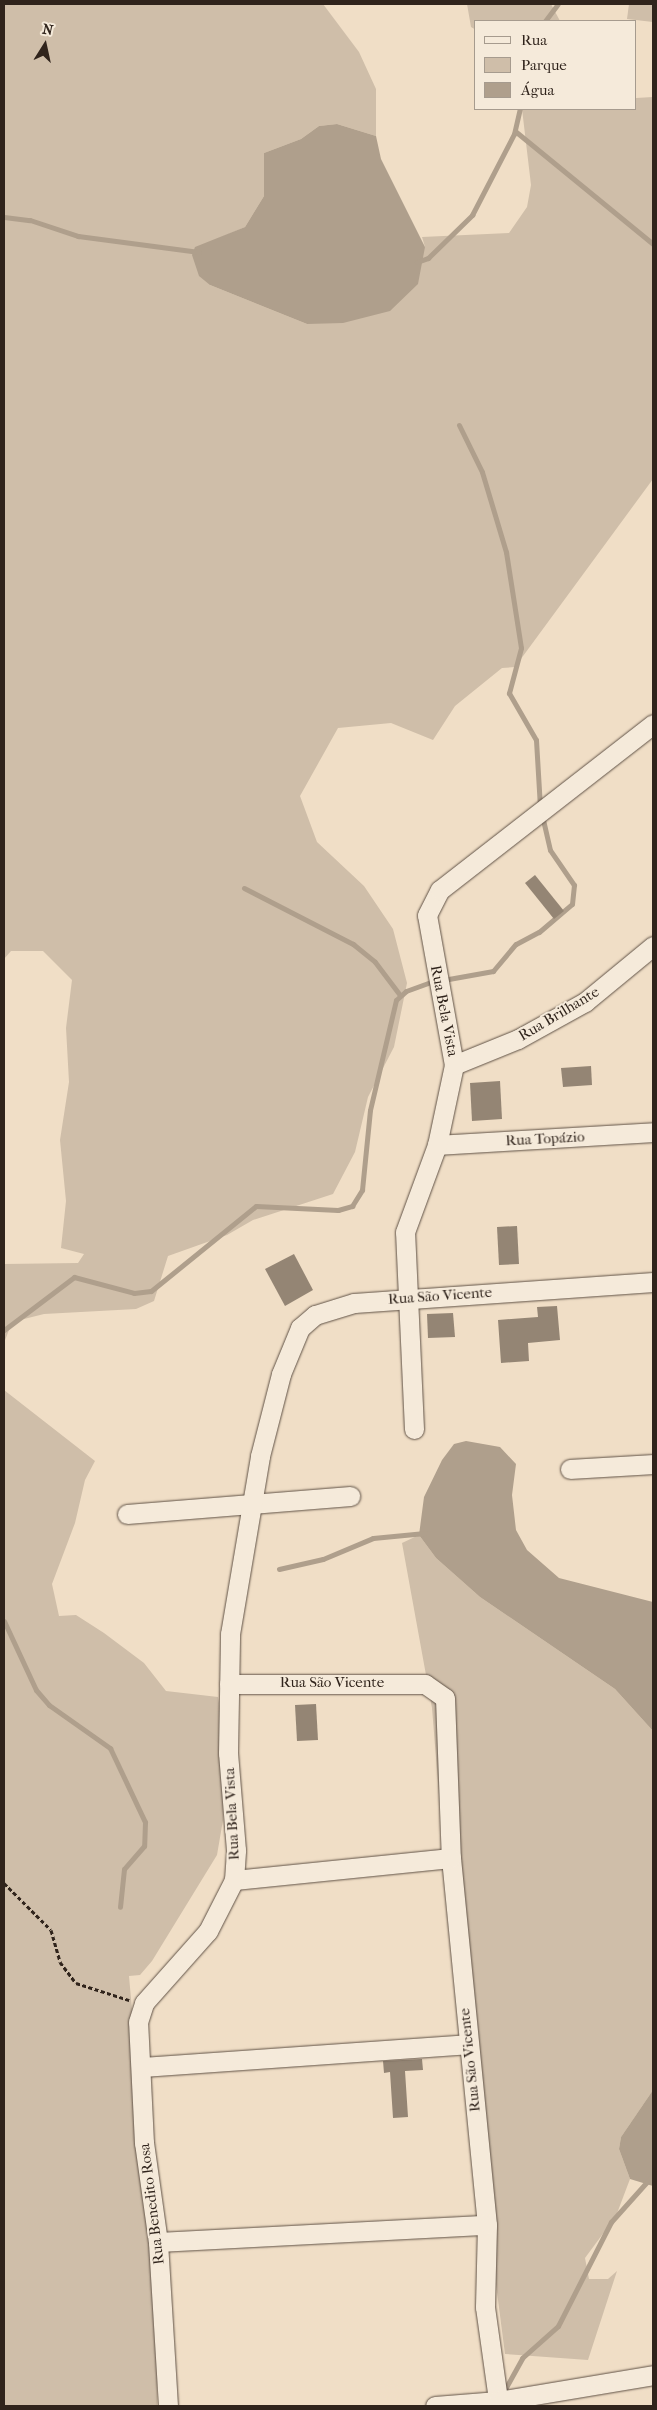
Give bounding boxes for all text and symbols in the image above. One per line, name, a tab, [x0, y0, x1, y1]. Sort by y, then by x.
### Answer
north arrow	[20, 20, 70, 70]
text: N	[41, 20, 54, 39]
legend	[474, 20, 637, 110]
text: Rua	[521, 31, 547, 49]
text: Parque	[521, 56, 567, 74]
text: Água	[521, 81, 554, 99]
street label: Rua Bela Vista	[426, 964, 462, 1058]
street label: Rua Brilhante	[515, 983, 603, 1045]
street label: Rua Topázio	[505, 1128, 585, 1150]
street label: Rua São Vicente	[387, 1283, 493, 1309]
street label: Rua São Vicente	[280, 1674, 384, 1692]
street label: Rua Bela Vista	[221, 1767, 243, 1861]
street label: Rua São Vicente	[456, 2007, 484, 2113]
street label: Rua Benedito Rosa	[136, 2142, 168, 2266]

